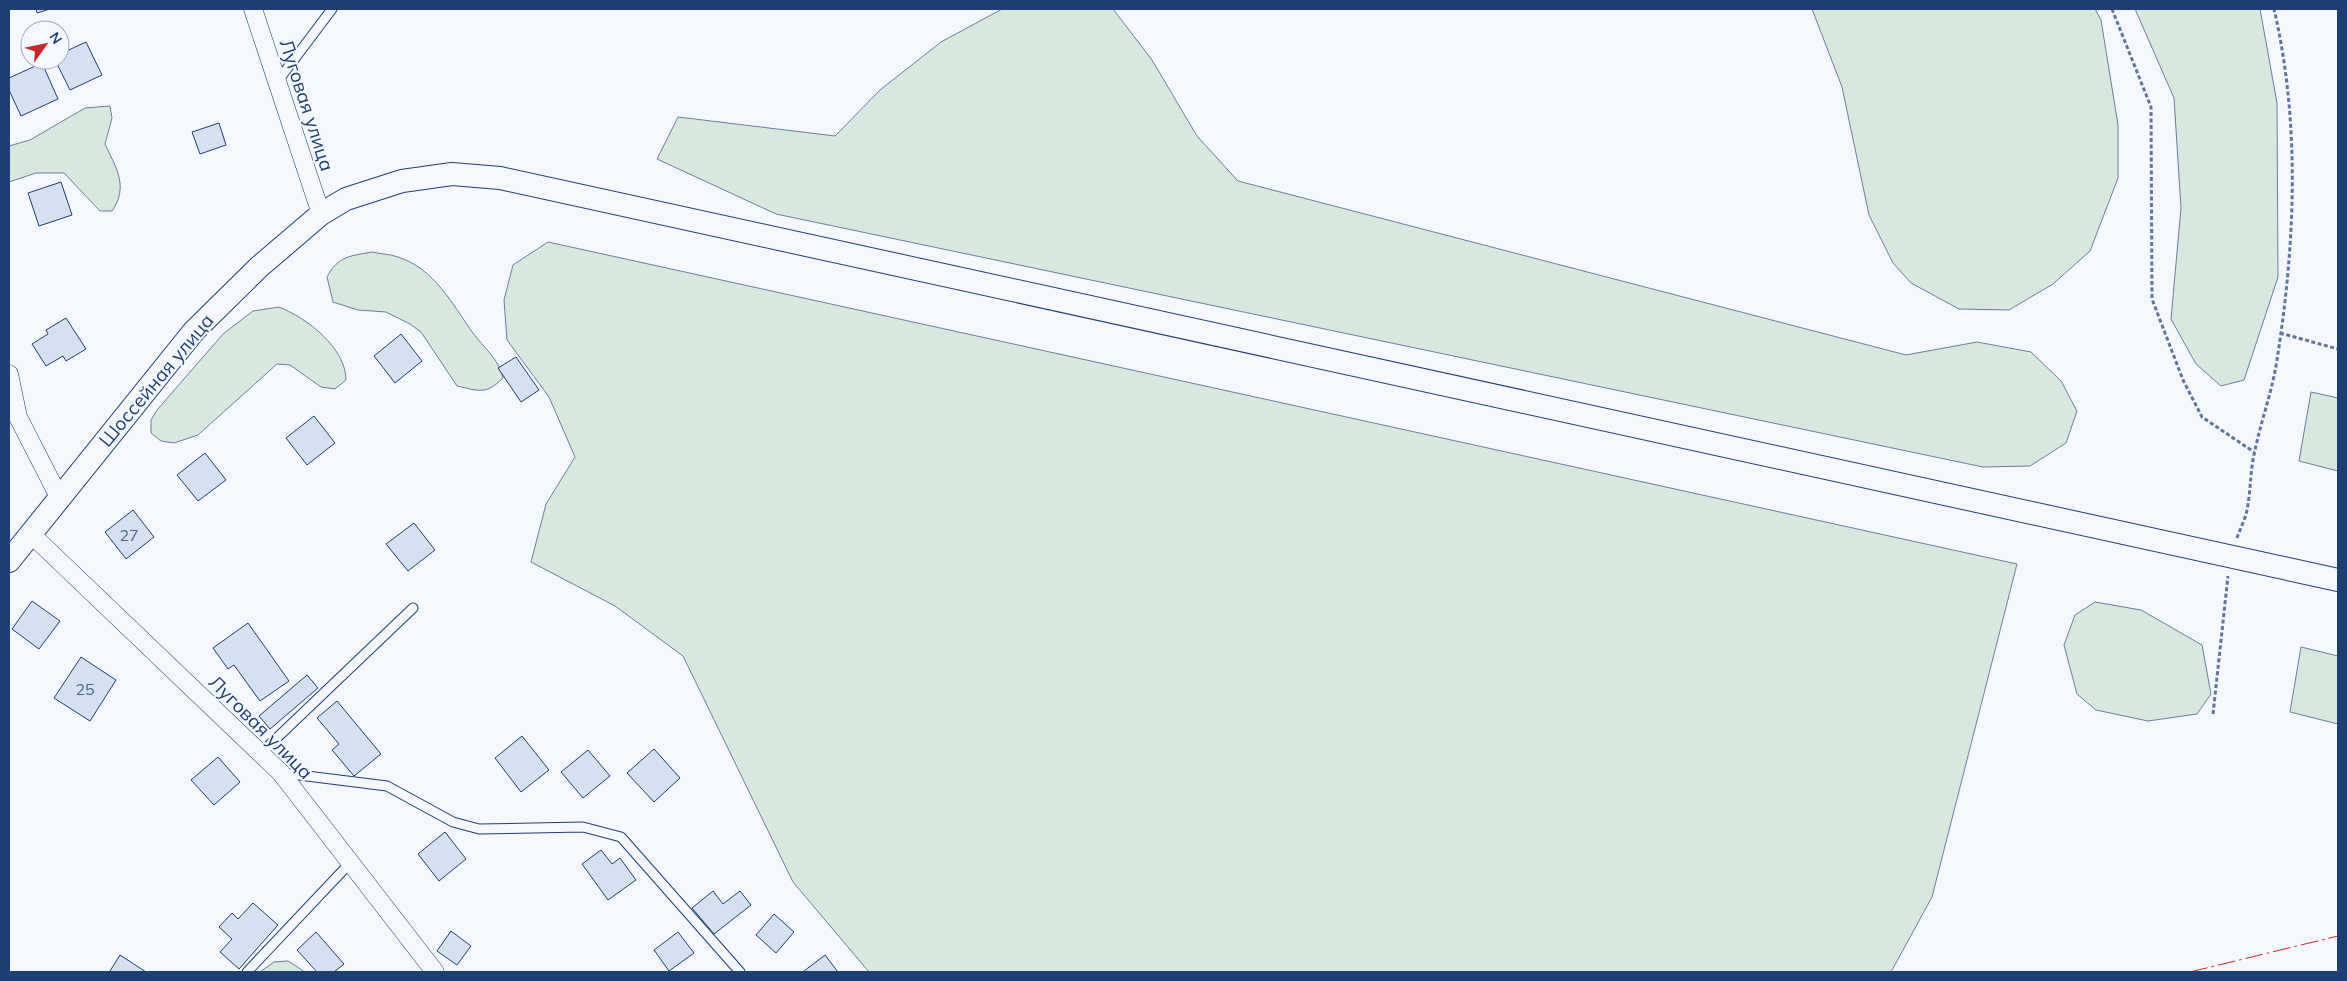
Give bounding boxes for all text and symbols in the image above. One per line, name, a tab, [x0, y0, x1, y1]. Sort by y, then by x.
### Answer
north arrow	[20, 20, 70, 70]
text: N	[45, 29, 66, 47]
street label: Луговая улица	[274, 36, 340, 174]
street label: Шоссейная улица	[93, 309, 219, 451]
house number: 27	[119, 525, 139, 545]
street label: Луговая улица	[204, 670, 318, 784]
house number: 25	[75, 679, 95, 699]

